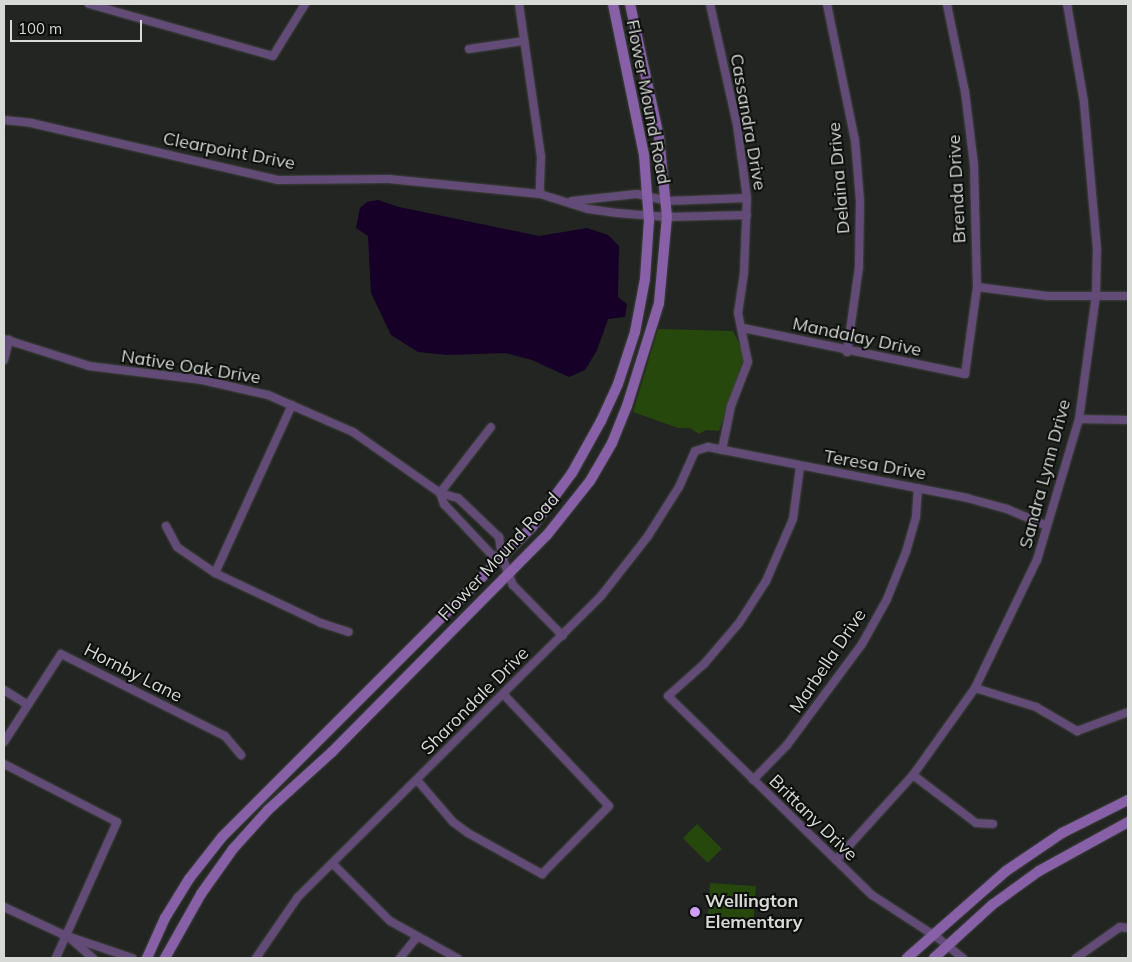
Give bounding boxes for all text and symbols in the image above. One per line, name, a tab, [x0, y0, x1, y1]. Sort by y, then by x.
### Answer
scale bar	[12, 10, 145, 42]
street label: Flower Mound Road	[621, 18, 675, 186]
text: 100 m	[18, 19, 62, 38]
street label: Cassandra Drive	[725, 52, 771, 192]
street label: Delaina Drive	[823, 121, 855, 235]
street label: Clearpoint Drive	[161, 128, 297, 174]
street label: Brenda Drive	[943, 134, 971, 244]
street label: Mandalay Drive	[791, 313, 923, 361]
street label: Native Oak Drive	[120, 345, 262, 389]
street label: Sandra Lynn Drive	[1015, 397, 1075, 551]
street label: Teresa Drive	[822, 445, 928, 485]
street label: Flower Mound Road	[434, 488, 564, 626]
street label: Marbella Drive	[785, 605, 871, 717]
street label: Hornby Lane	[80, 639, 186, 707]
street label: Sharondale Drive	[417, 643, 533, 759]
street label: Brittany Drive	[764, 770, 862, 866]
place label: Wellington Elementary	[705, 891, 803, 934]
marker: Wellington Elementary	[689, 906, 701, 918]

